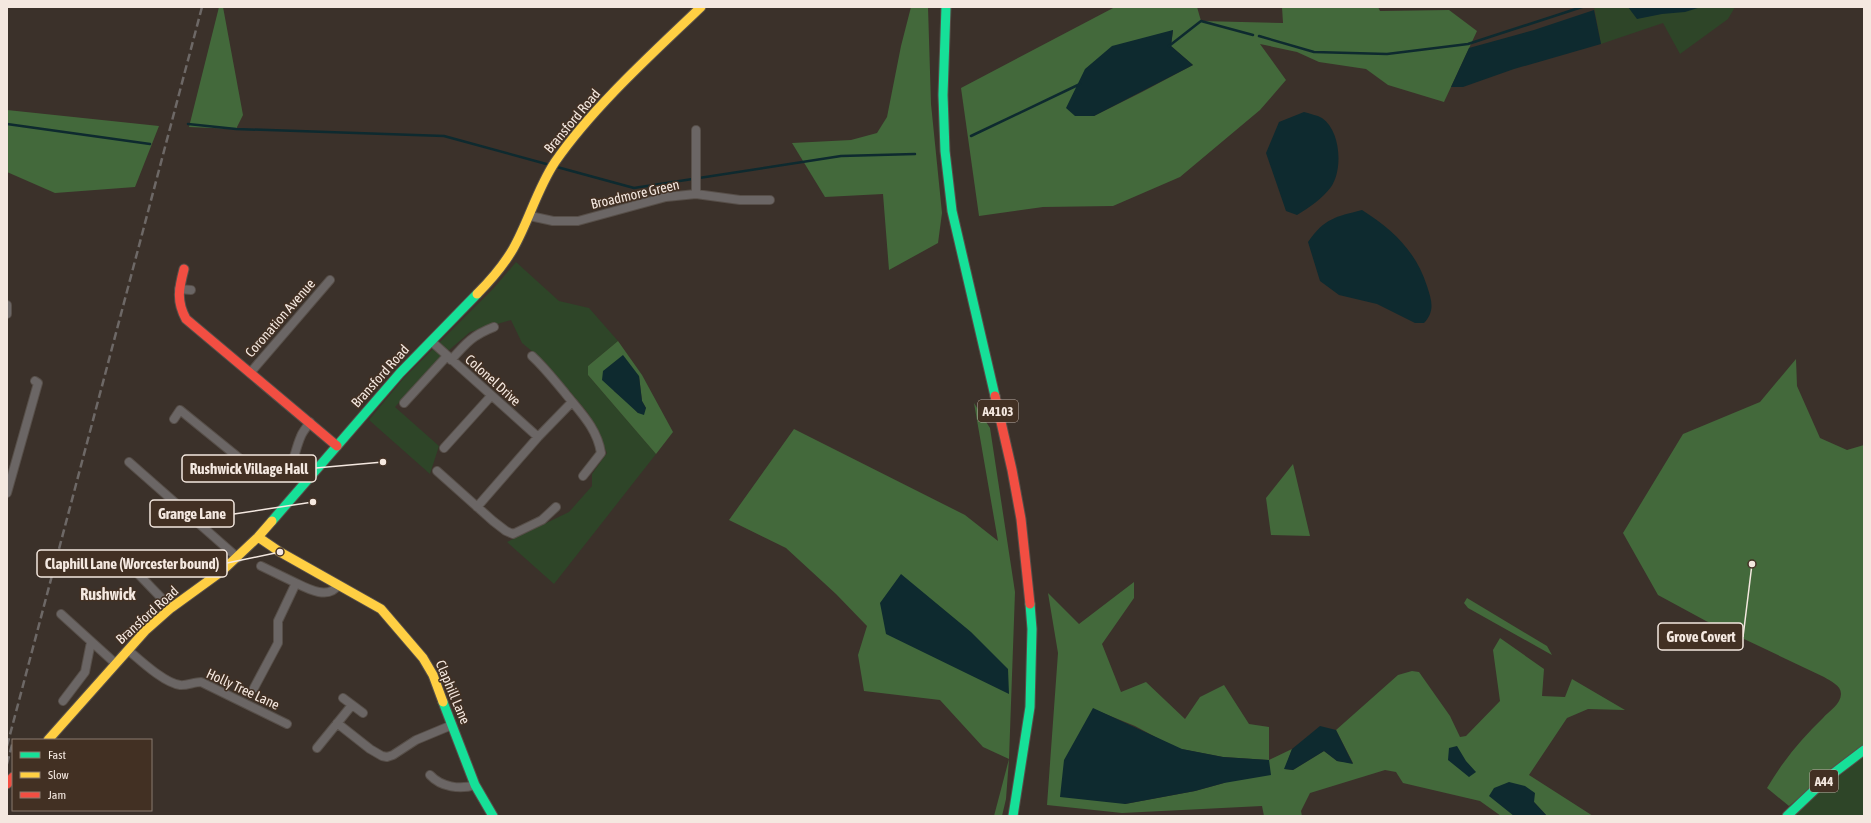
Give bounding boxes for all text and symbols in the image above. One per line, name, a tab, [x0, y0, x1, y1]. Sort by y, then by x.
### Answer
street label: Bransford Road	[541, 86, 603, 156]
street label: Broadmore Green	[589, 176, 681, 212]
street label: Coronation Avenue	[242, 276, 318, 360]
street label: Bransford Road	[348, 341, 412, 411]
street label: Colonel Drive	[462, 351, 524, 409]
road number: A4103	[978, 400, 1018, 422]
callout: Rushwick Village Hall	[182, 455, 316, 482]
text: Rushwick Village Hall	[190, 460, 309, 477]
callout: Grange Lane	[150, 500, 234, 527]
text: Grange Lane	[158, 505, 226, 522]
callout: Claphill Lane (Worcester bound)	[37, 550, 227, 577]
text: Claphill Lane (Worcester bound)	[45, 555, 219, 572]
street label: Bransford Road	[112, 583, 182, 647]
district label: Rushwick	[80, 585, 137, 603]
callout: Grove Covert	[1658, 623, 1743, 650]
text: Grove Covert	[1666, 628, 1736, 645]
street label: Claphill Lane	[432, 658, 474, 726]
street label: Holly Tree Lane	[204, 665, 282, 713]
legend	[12, 739, 152, 811]
text: Fast	[48, 748, 66, 762]
text: Slow	[48, 768, 69, 782]
road number: A44	[1810, 770, 1838, 792]
text: Jam	[48, 788, 66, 802]

